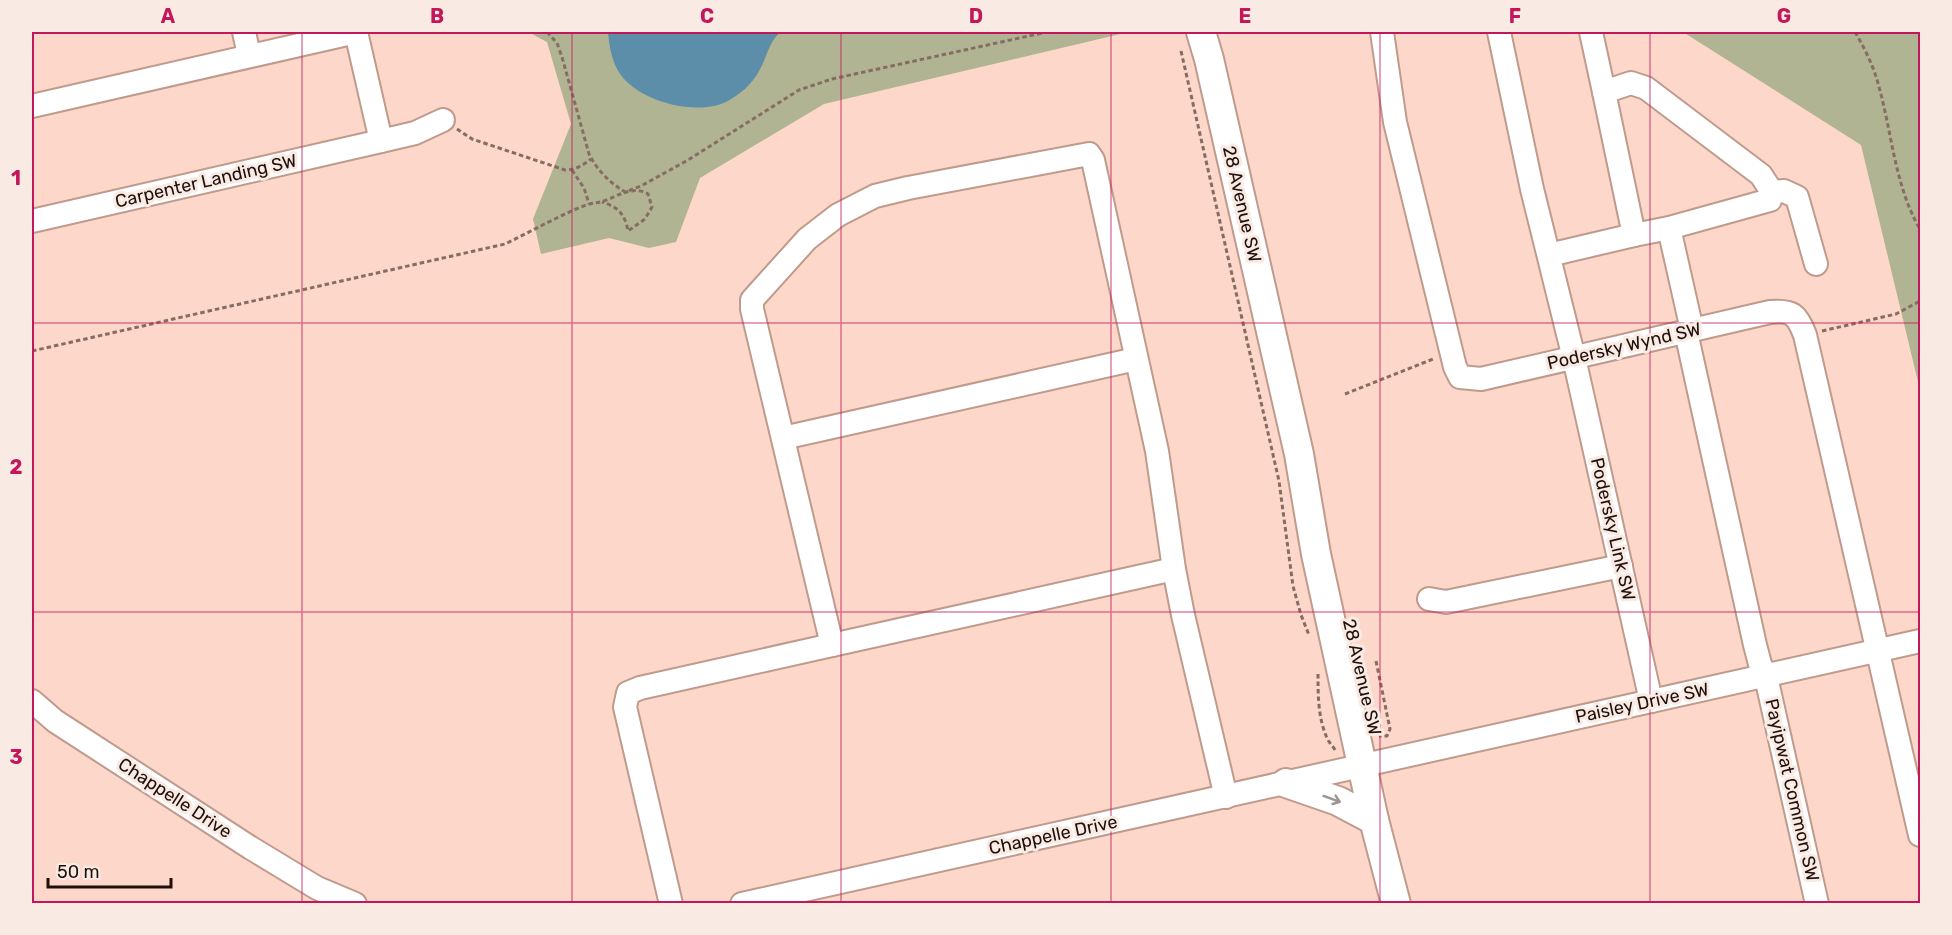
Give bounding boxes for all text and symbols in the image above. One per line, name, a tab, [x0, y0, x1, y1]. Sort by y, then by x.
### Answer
text: A	[161, 4, 176, 28]
text: B	[430, 4, 444, 28]
text: C	[700, 4, 714, 28]
text: D	[969, 4, 983, 28]
text: E	[1239, 4, 1251, 28]
text: F	[1509, 4, 1521, 28]
text: G	[1777, 4, 1791, 28]
street label: 28 Avenue SW	[1218, 144, 1266, 264]
street label: Carpenter Landing SW	[113, 149, 299, 213]
text: 1	[11, 166, 21, 190]
street label: Podersky Wynd SW	[1545, 318, 1703, 374]
text: 2	[10, 455, 23, 479]
street label: Podersky Link SW	[1586, 455, 1640, 603]
street label: 28 Avenue SW	[1338, 617, 1386, 737]
street label: Paisley Drive SW	[1573, 678, 1711, 728]
street label: Payipwat Common SW	[1760, 697, 1824, 883]
text: 3	[9, 745, 23, 769]
street label: Chappelle Drive	[114, 753, 236, 843]
one-way arrow	[1322, 795, 1340, 806]
street label: Chappelle Drive	[987, 811, 1119, 859]
scale bar	[48, 851, 171, 889]
text: 50 m	[57, 861, 100, 883]

